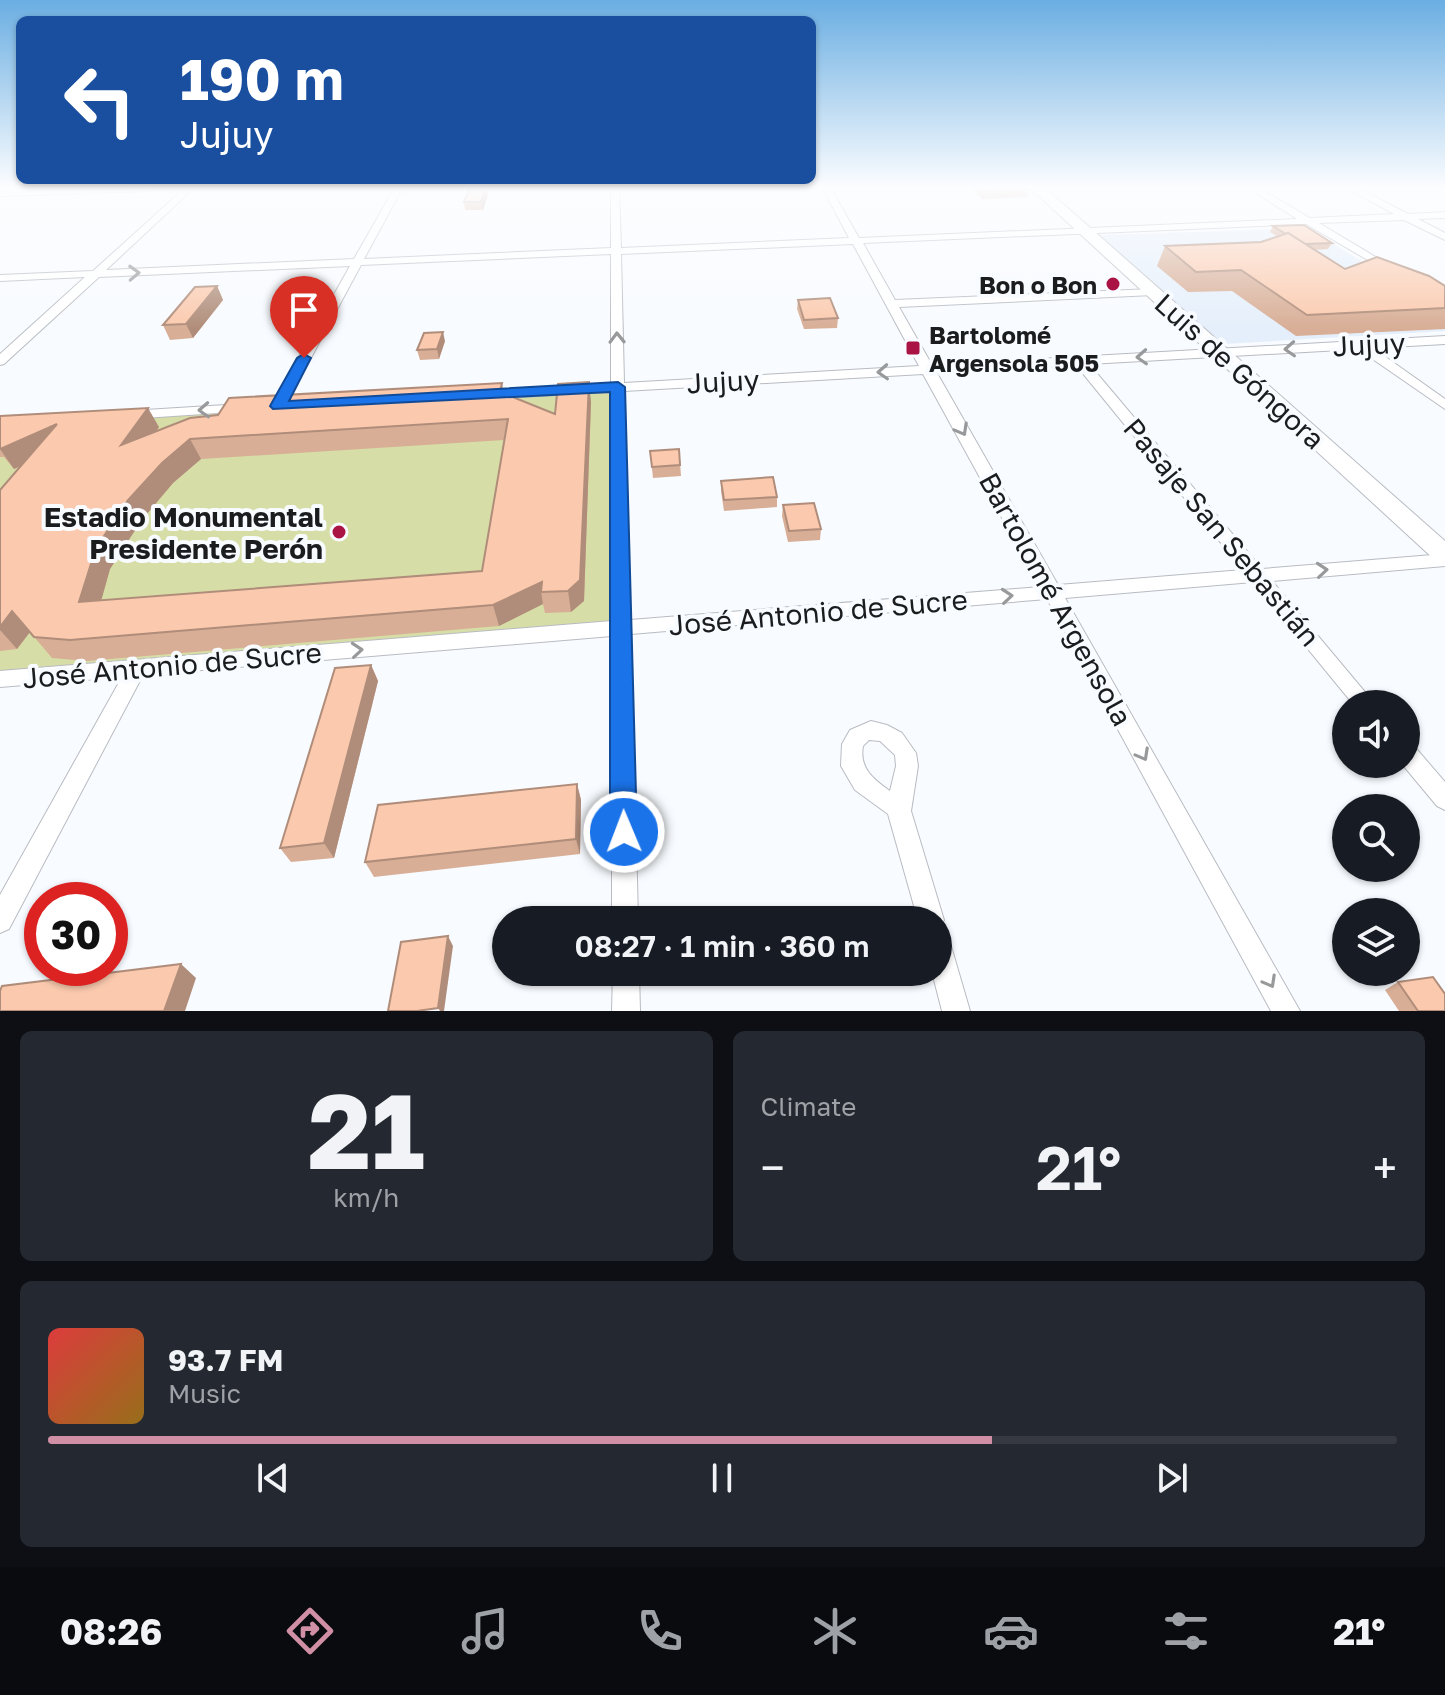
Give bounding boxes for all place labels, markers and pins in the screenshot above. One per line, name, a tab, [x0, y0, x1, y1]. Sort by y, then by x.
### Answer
place label: Bon o Bon	[979, 270, 1097, 299]
marker: Bon o Bon	[1104, 275, 1122, 293]
pin	[270, 276, 338, 358]
place label: Bartolomé Argensola 505	[929, 320, 1099, 377]
marker: Bartolomé Argensola 505	[904, 339, 922, 357]
place label: Estadio Monumental Presidente Perón	[44, 500, 323, 565]
marker: Estadio Monumental Presidente Perón	[330, 523, 348, 541]

